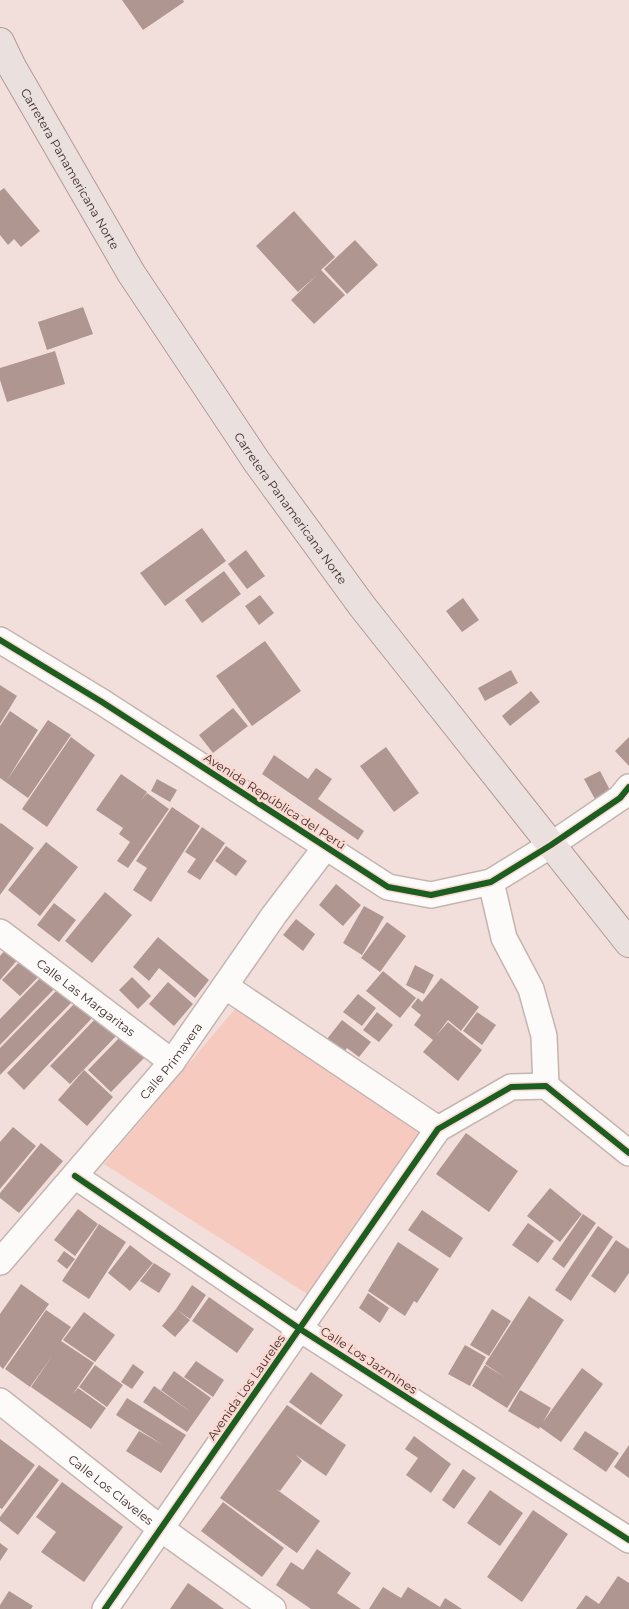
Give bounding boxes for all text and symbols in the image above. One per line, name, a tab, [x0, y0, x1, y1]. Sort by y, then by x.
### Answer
street label: Carretera Panamericana Norte	[18, 85, 123, 252]
street label: Carretera Panamericana Norte	[232, 429, 351, 587]
street label: Avenida República del Perú	[201, 750, 349, 852]
street label: Calle Las Margaritas	[34, 955, 138, 1039]
street label: Calle Primavera	[136, 1019, 205, 1102]
street label: Calle Los Jazmines	[318, 1323, 420, 1397]
street label: Avenida Los Laureles	[204, 1331, 288, 1443]
street label: Calle Los Claveles	[66, 1451, 157, 1528]

